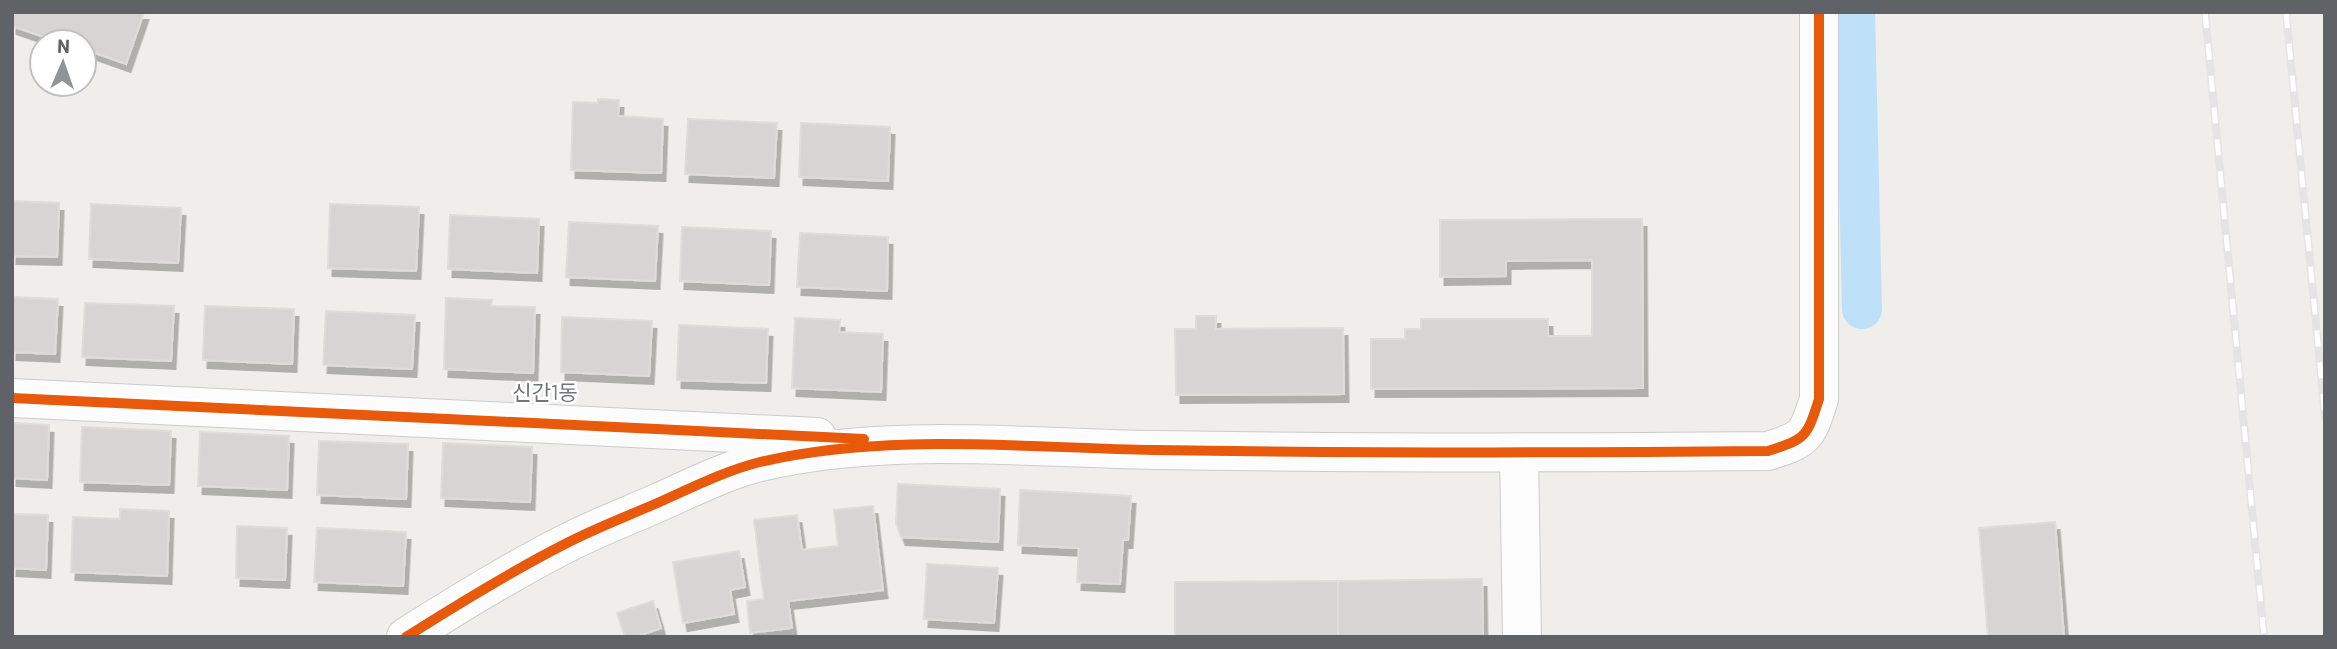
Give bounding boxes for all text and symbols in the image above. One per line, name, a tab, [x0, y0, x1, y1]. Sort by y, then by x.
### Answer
north arrow	[28, 28, 98, 98]
text: N	[57, 34, 70, 57]
district label: 신간1동	[512, 379, 578, 404]

